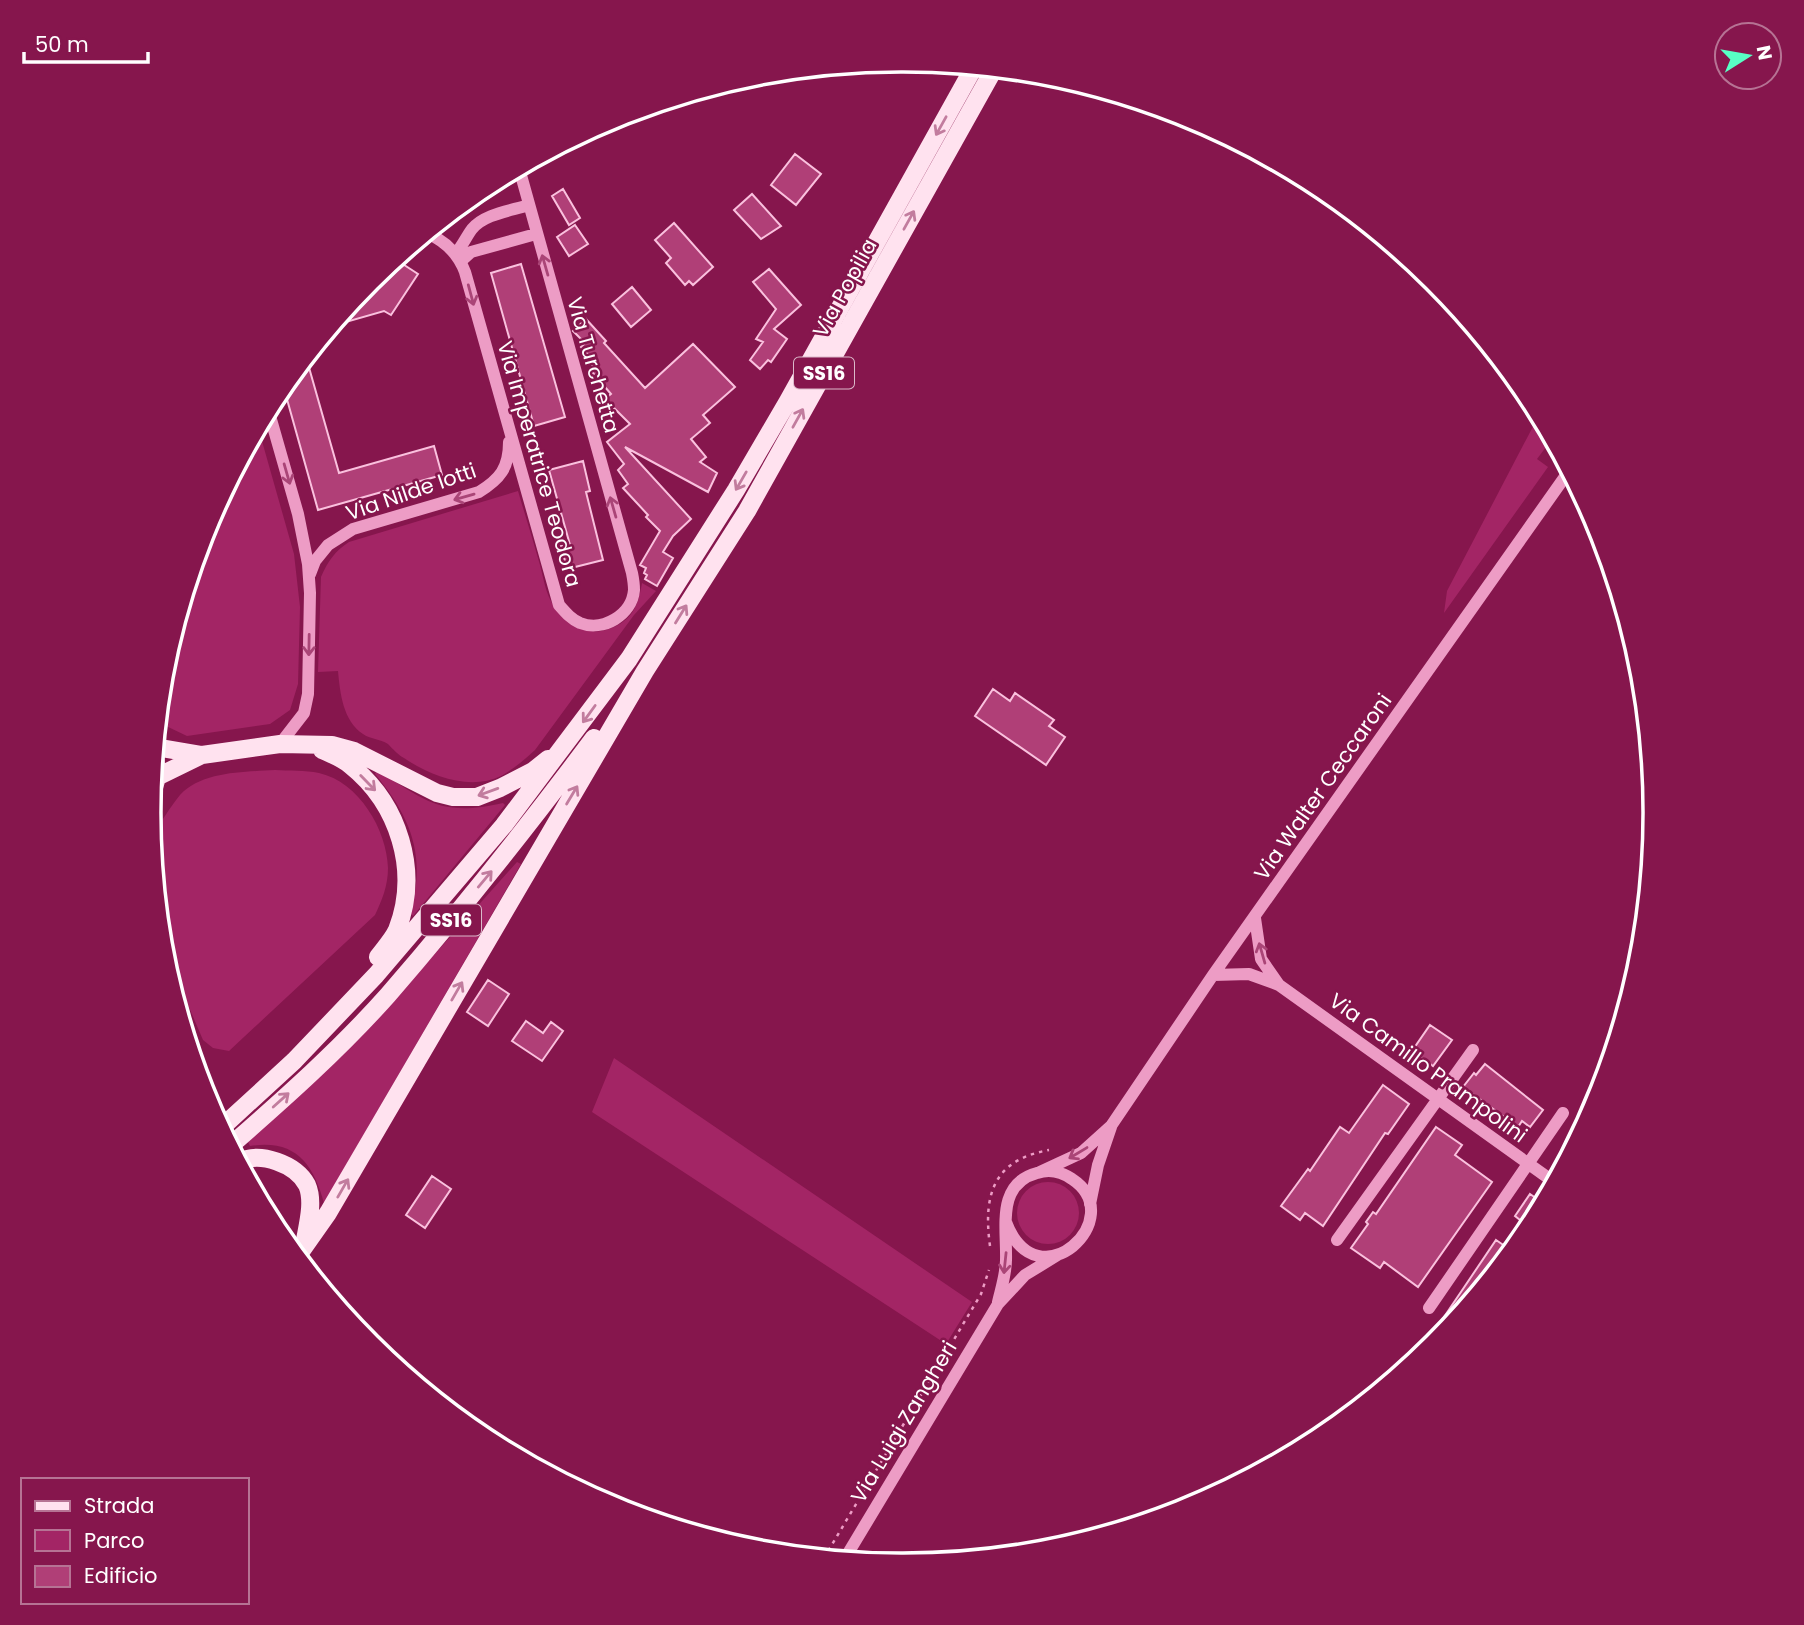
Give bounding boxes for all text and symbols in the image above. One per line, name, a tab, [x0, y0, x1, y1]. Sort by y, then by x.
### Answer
scale bar	[24, 21, 149, 65]
north arrow	[1713, 21, 1783, 91]
text: 50 m	[35, 30, 89, 59]
text: N	[1750, 43, 1779, 62]
one-way arrow	[934, 116, 948, 136]
one-way arrow	[903, 210, 916, 231]
street label: Via Popilia	[806, 233, 884, 342]
one-way arrow	[537, 254, 550, 276]
one-way arrow	[465, 283, 478, 306]
street label: Via Turchetta	[560, 293, 627, 436]
street label: Via Imperatrice Teodora	[490, 337, 589, 590]
road number: SS16	[794, 358, 854, 388]
one-way arrow	[791, 409, 805, 429]
street label: Via Nilde Iotti	[342, 456, 480, 527]
one-way arrow	[281, 463, 294, 485]
one-way arrow	[734, 471, 748, 491]
one-way arrow	[453, 491, 475, 504]
one-way arrow	[606, 497, 619, 519]
one-way arrow	[675, 604, 689, 624]
one-way arrow	[303, 634, 316, 657]
street label: Via Walter Ceccaroni	[1247, 687, 1398, 886]
one-way arrow	[582, 705, 597, 724]
one-way arrow	[360, 774, 377, 791]
one-way arrow	[565, 785, 579, 805]
one-way arrow	[478, 787, 500, 800]
one-way arrow	[477, 870, 493, 888]
road number: SS16	[421, 904, 481, 936]
one-way arrow	[1255, 943, 1268, 965]
one-way arrow	[450, 982, 464, 1002]
street label: Via Camillo Prampolini	[1323, 986, 1533, 1149]
one-way arrow	[272, 1092, 290, 1108]
one-way arrow	[1068, 1146, 1088, 1160]
one-way arrow	[336, 1178, 350, 1198]
one-way arrow	[998, 1252, 1011, 1274]
street label: Via Luigi Zangheri	[844, 1335, 964, 1508]
legend	[21, 1478, 248, 1604]
text: Strada	[84, 1491, 154, 1520]
text: Parco	[84, 1526, 144, 1555]
text: Edificio	[84, 1561, 158, 1590]

